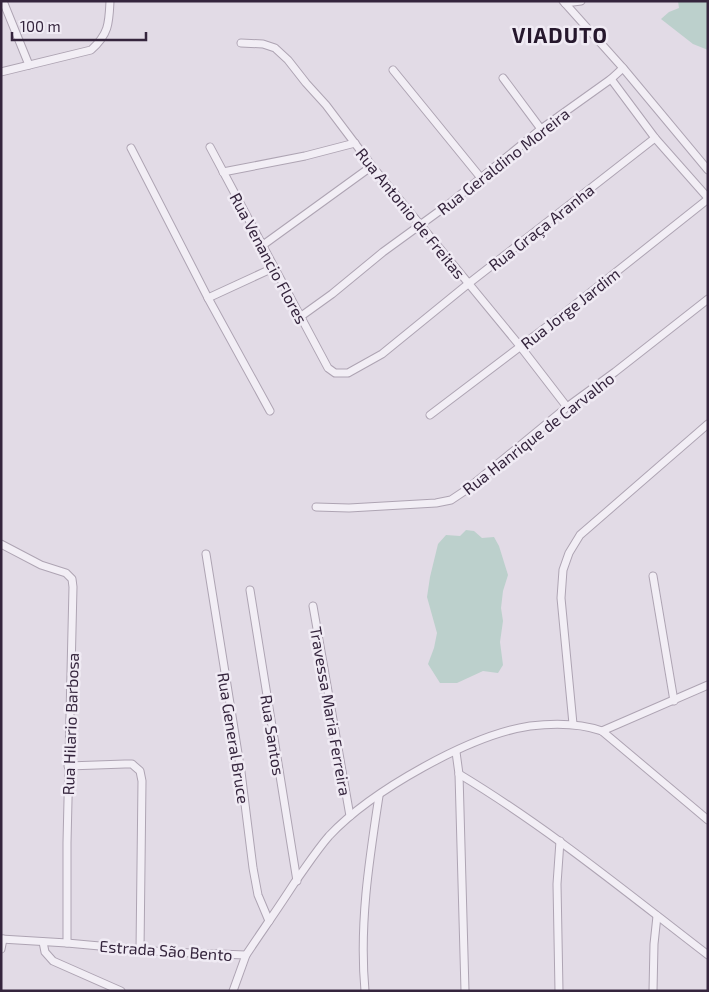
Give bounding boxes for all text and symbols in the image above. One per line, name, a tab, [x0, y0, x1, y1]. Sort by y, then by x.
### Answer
scale bar	[12, 10, 146, 42]
text: 100 m	[20, 17, 61, 35]
district label: VIADUTO	[512, 22, 608, 47]
street label: Rua Geraldino Moreira	[433, 104, 573, 218]
street label: Rua Antonio de Freitas	[352, 144, 470, 282]
street label: Rua Graça Aranha	[484, 180, 598, 275]
street label: Rua Venancio Flores	[226, 189, 312, 327]
street label: Rua Jorge Jardim	[517, 263, 623, 353]
street label: Rua Hanrique de Carvalho	[459, 368, 617, 498]
street label: Travessa Maria Ferreira	[307, 625, 355, 797]
street label: Rua Hilario Barbosa	[58, 652, 82, 796]
street label: Rua General Bruce	[214, 671, 254, 805]
street label: Rua Santos	[257, 693, 289, 777]
street label: Estrada São Bento	[99, 936, 233, 964]

